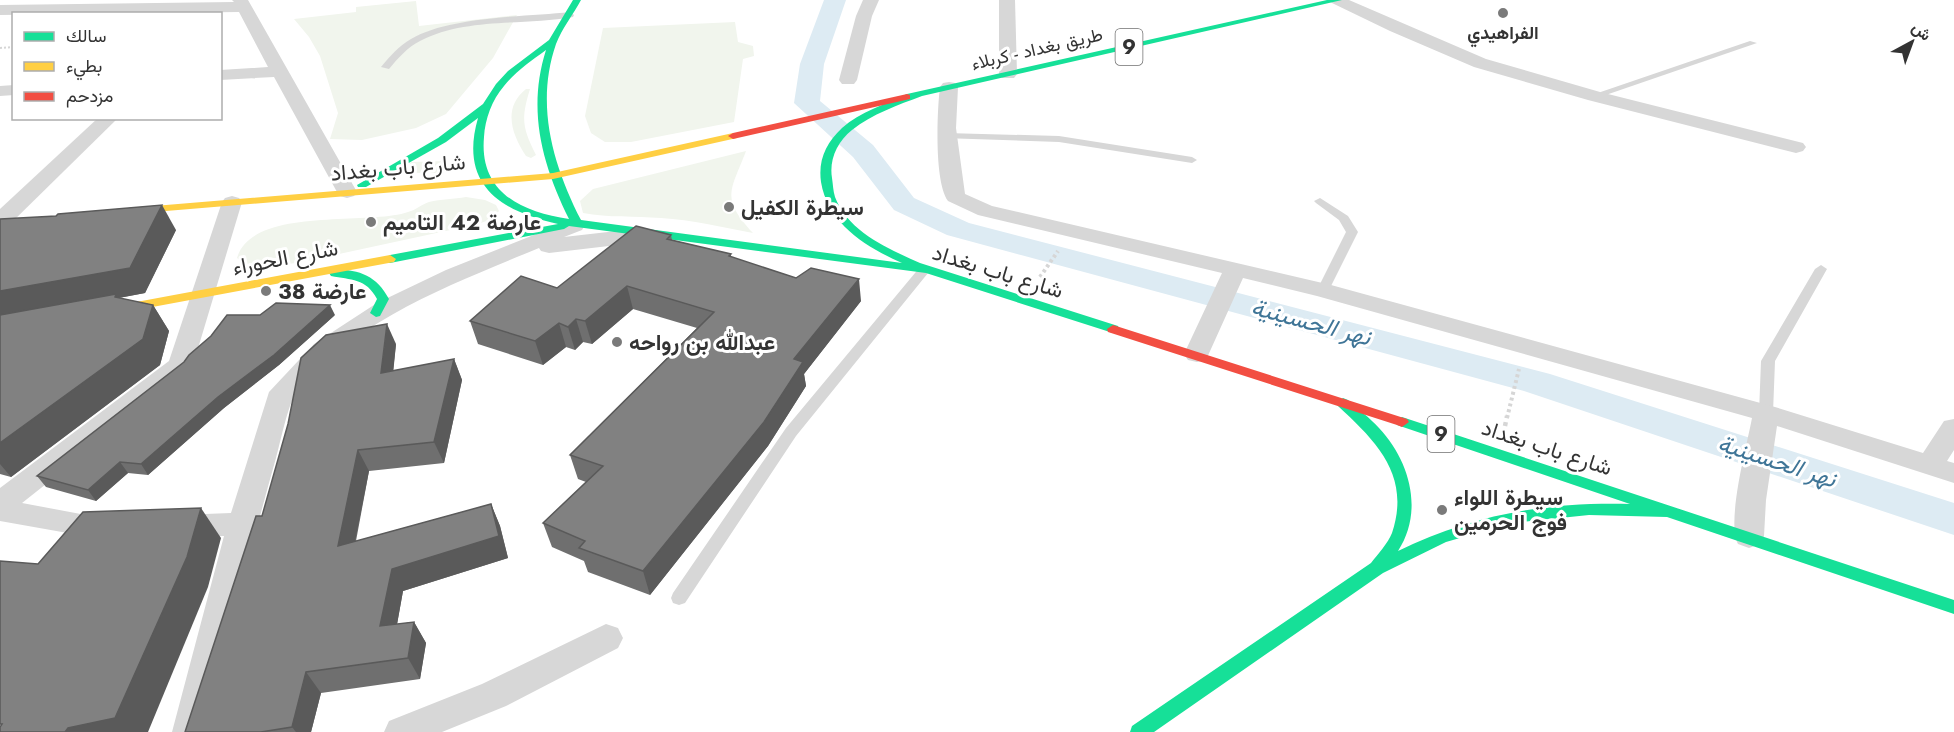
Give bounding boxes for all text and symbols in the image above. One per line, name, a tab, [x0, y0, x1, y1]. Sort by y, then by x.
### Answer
marker: الفراهيدي	[1496, 6, 1510, 20]
legend	[12, 12, 222, 120]
north arrow	[1882, 12, 1942, 72]
text: ش	[1907, 16, 1936, 46]
place label: الفراهيدي	[1467, 20, 1539, 48]
street label: طريق بغداد - كربلاء	[969, 21, 1105, 77]
text: سالك	[66, 23, 106, 49]
road number: 9	[1116, 29, 1142, 65]
text: بطيء	[66, 53, 102, 81]
text: مزدحم	[66, 83, 113, 109]
street label: شارع باب بغداد	[329, 145, 467, 189]
place label: سيطرة الكفيل	[741, 191, 864, 223]
marker: سيطرة الكفيل	[722, 200, 736, 214]
place label: عارضة 42 التاميم	[383, 206, 541, 238]
marker: عارضة 42 التاميم	[364, 215, 378, 229]
street label: شارع الحوراء	[229, 231, 341, 283]
street label: شارع باب بغداد	[929, 236, 1067, 306]
place label: عارضة 38	[278, 275, 366, 307]
marker: عارضة 38	[259, 284, 273, 298]
water label: نهر الحسينية	[1248, 289, 1376, 355]
place label: عبدالله بن رواحه	[629, 326, 775, 358]
marker: عبدالله بن رواحه	[610, 335, 624, 349]
street label: شارع باب بغداد	[1478, 411, 1616, 483]
road number: 9	[1428, 416, 1454, 452]
water label: نهر الحسينية	[1714, 425, 1842, 496]
place label: سيطرة اللواء فوج الحرمين	[1454, 481, 1567, 538]
marker: سيطرة اللواء فوج الحرمين	[1435, 503, 1449, 517]

